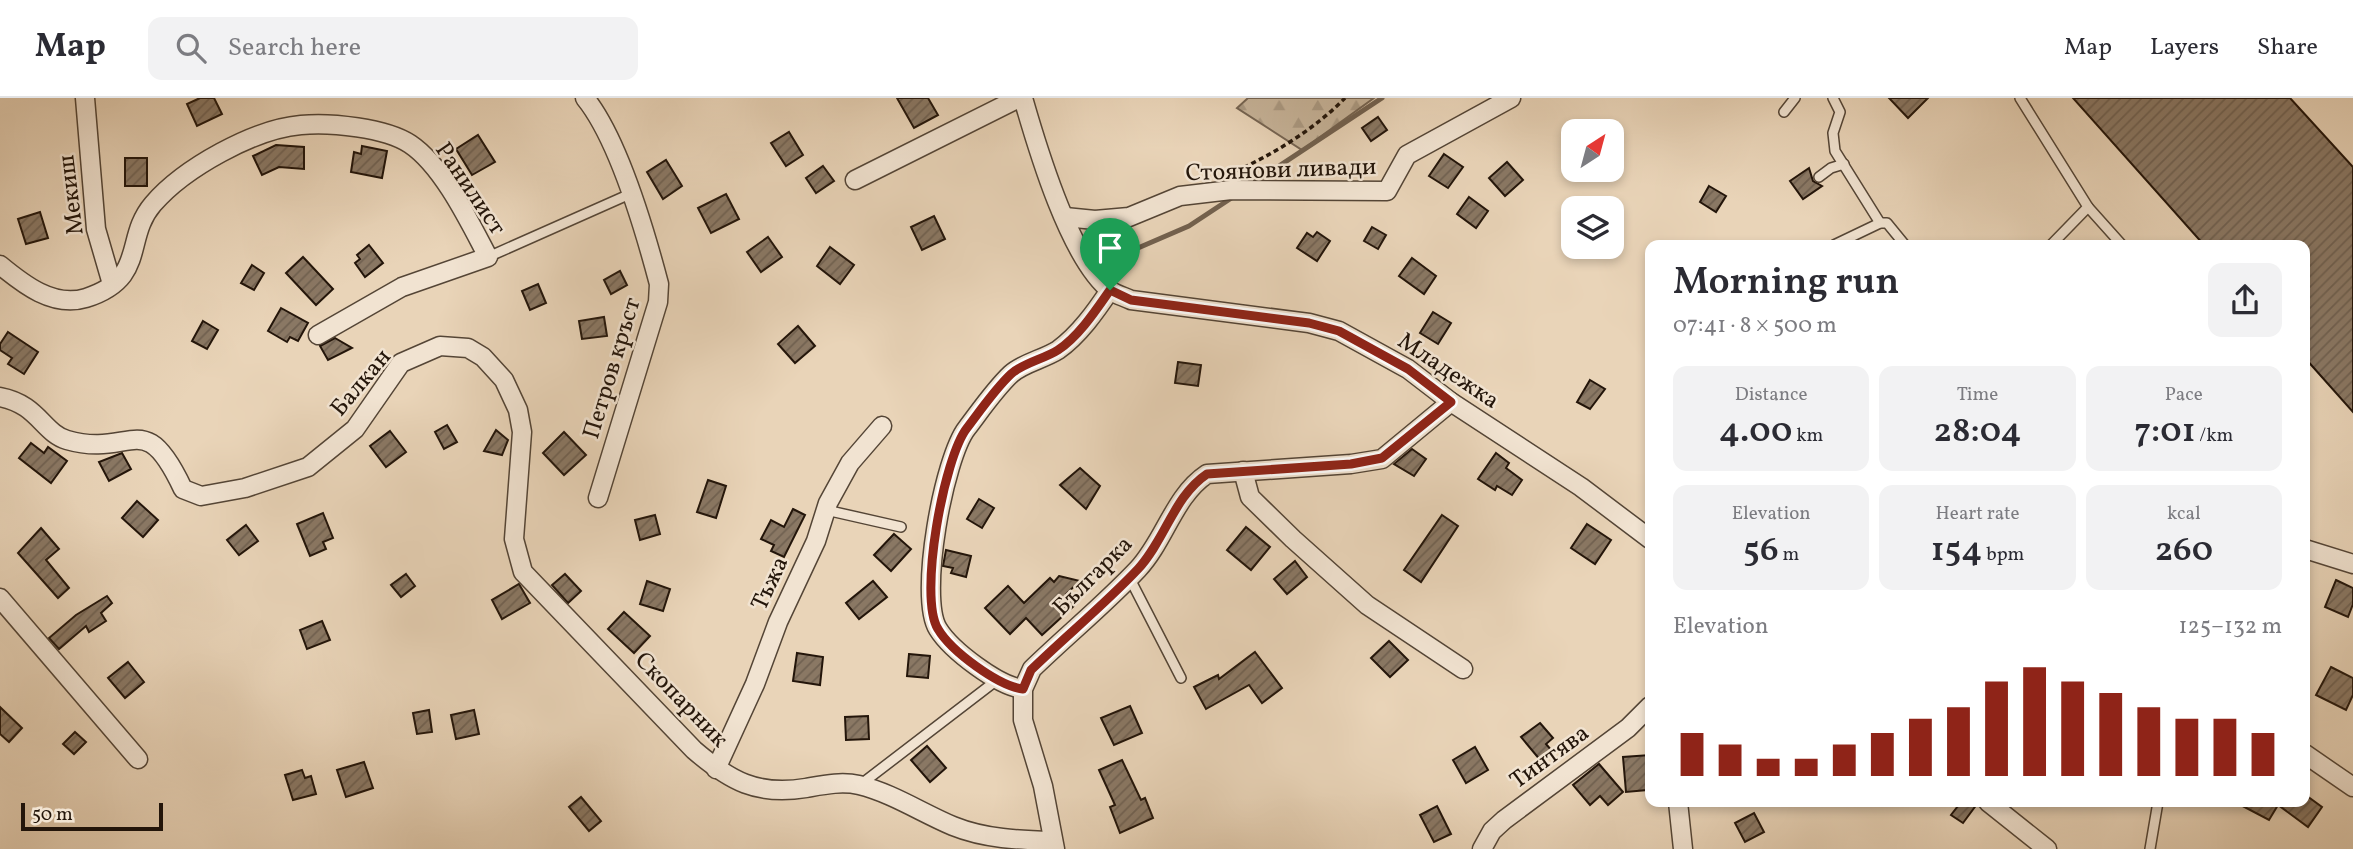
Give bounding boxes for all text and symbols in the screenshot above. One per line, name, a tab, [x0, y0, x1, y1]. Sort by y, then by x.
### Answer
search box	[148, 17, 638, 80]
text: Map	[35, 25, 106, 71]
icon: search	[172, 29, 210, 67]
text: Search here	[228, 30, 361, 66]
text: Map	[2064, 31, 2112, 65]
text: Layers	[2150, 31, 2219, 65]
text: Share	[2257, 31, 2318, 65]
north arrow	[1561, 119, 1624, 182]
map controls	[1561, 119, 1624, 259]
street label: Ранилист	[426, 136, 513, 242]
street label: Стоянови ливади	[1185, 151, 1377, 191]
street label: Мекиш	[50, 153, 94, 237]
button: layers	[1561, 196, 1624, 259]
pin	[1080, 218, 1140, 290]
icon: arrive	[1091, 229, 1129, 267]
text: Morning run	[1673, 257, 1899, 310]
button: share	[2208, 263, 2282, 337]
street label: Петров кръст	[575, 294, 651, 443]
text: 07:41 · 8 × 500 m	[1673, 310, 1837, 342]
street label: Младежка	[1390, 325, 1506, 418]
street label: Балкан	[323, 342, 400, 425]
text: Distance	[1735, 382, 1808, 408]
text: Time	[1957, 382, 1998, 408]
text: Pace	[2165, 382, 2203, 408]
text: 4.00	[1719, 408, 1792, 456]
text: 28:04	[1933, 408, 2022, 456]
text: 7:01	[2134, 408, 2196, 456]
text: km	[1792, 423, 1823, 449]
text: /km	[2196, 423, 2233, 449]
text: Elevation	[1732, 501, 1811, 527]
text: Heart rate	[1936, 501, 2019, 527]
text: kcal	[2167, 501, 2201, 527]
text: 56	[1743, 527, 1779, 575]
text: 154	[1931, 527, 1982, 575]
text: 260	[2155, 527, 2213, 575]
street label: Българка	[1046, 529, 1141, 624]
text: m	[1779, 542, 1799, 568]
text: bpm	[1982, 542, 2024, 568]
street label: Тъжа	[744, 551, 798, 616]
text: Elevation	[1673, 611, 1769, 643]
text: 125–132 m	[2179, 611, 2282, 643]
street label: Скопарник	[626, 645, 735, 756]
street label: Тинтява	[1503, 717, 1597, 798]
scale bar	[21, 800, 163, 832]
text: 50 m	[32, 802, 73, 828]

